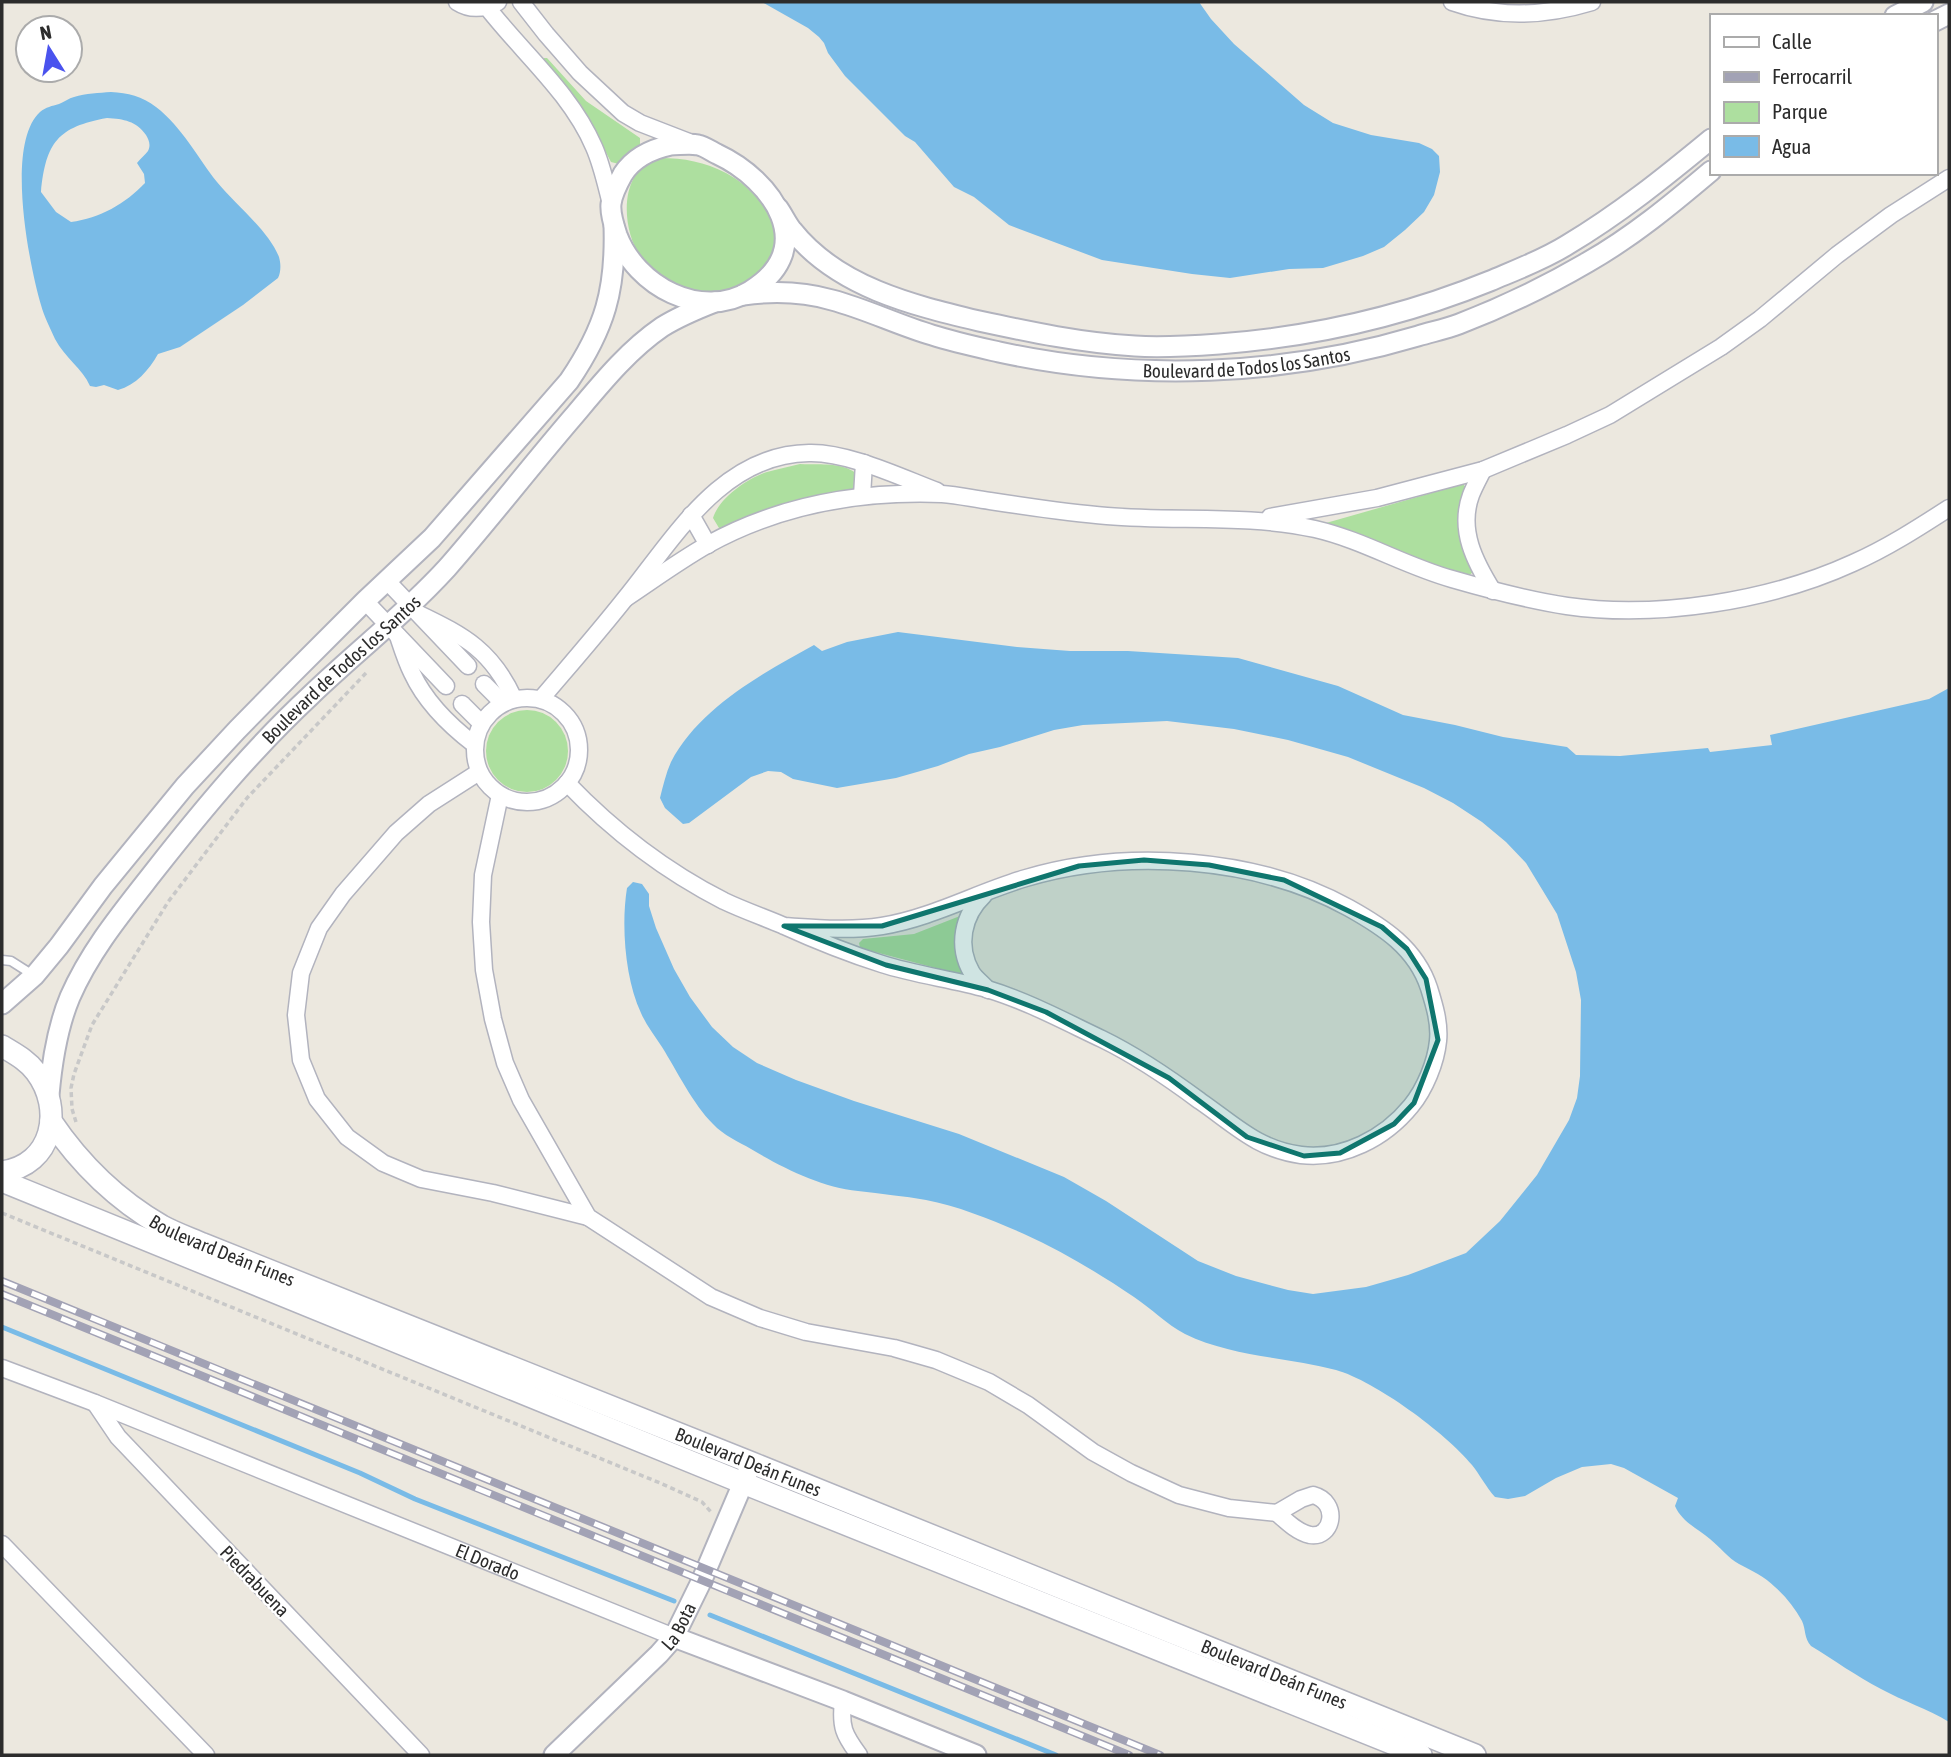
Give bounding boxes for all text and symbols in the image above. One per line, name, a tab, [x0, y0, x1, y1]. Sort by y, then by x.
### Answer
north arrow	[14, 14, 84, 84]
legend	[1710, 14, 1937, 175]
text: N	[38, 20, 53, 44]
text: Calle	[1772, 29, 1812, 53]
text: Ferrocarril	[1772, 64, 1853, 88]
text: Parque	[1772, 99, 1827, 123]
text: Agua	[1772, 134, 1811, 158]
street label: Boulevard de Todos los Santos	[1142, 342, 1352, 382]
street label: Boulevard de Todos los Santos	[257, 590, 425, 748]
street label: Boulevard Deán Funes	[145, 1210, 298, 1291]
street label: Boulevard Deán Funes	[672, 1423, 825, 1501]
street label: El Dorado	[452, 1539, 523, 1585]
street label: Piedrabuena	[216, 1541, 294, 1621]
street label: La Bota	[657, 1599, 700, 1655]
street label: Boulevard Deán Funes	[1198, 1635, 1350, 1713]

